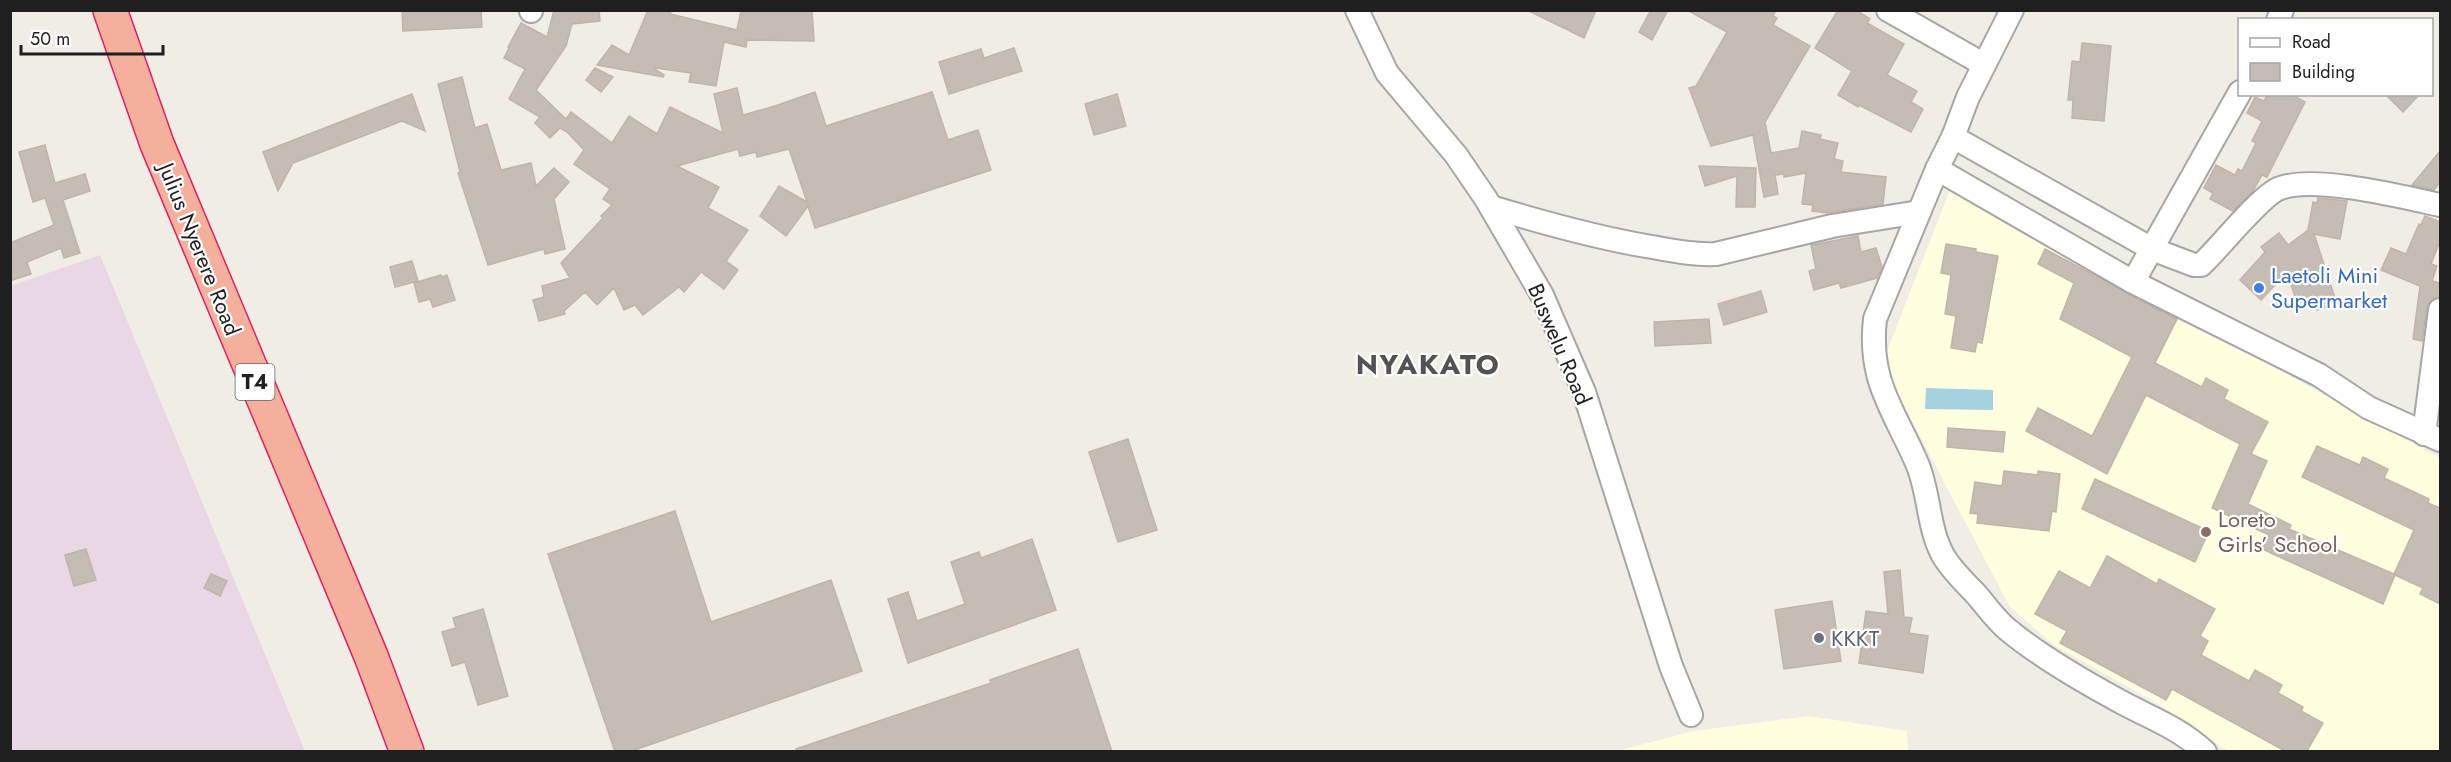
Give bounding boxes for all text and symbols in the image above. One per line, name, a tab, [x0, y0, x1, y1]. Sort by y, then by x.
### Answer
scale bar	[21, 18, 164, 56]
legend	[2238, 18, 2433, 96]
text: 50 m	[30, 26, 70, 52]
text: Road	[2292, 29, 2331, 55]
text: Building	[2292, 59, 2355, 85]
street label: Julius Nyerere Road	[150, 155, 249, 340]
place label: Laetoli Mini Supermarket	[2271, 259, 2388, 316]
street label: Buswelu Road	[1520, 278, 1600, 410]
marker: Laetoli Mini Supermarket	[2252, 281, 2266, 295]
district label: NYAKATO	[1356, 344, 1500, 385]
road number: T4	[236, 364, 274, 400]
place label: Loreto Girls’ School	[2218, 503, 2337, 560]
marker: Loreto Girls’ School	[2199, 525, 2213, 539]
place label: KKKT	[1831, 622, 1880, 654]
marker: KKKT	[1812, 631, 1826, 645]

